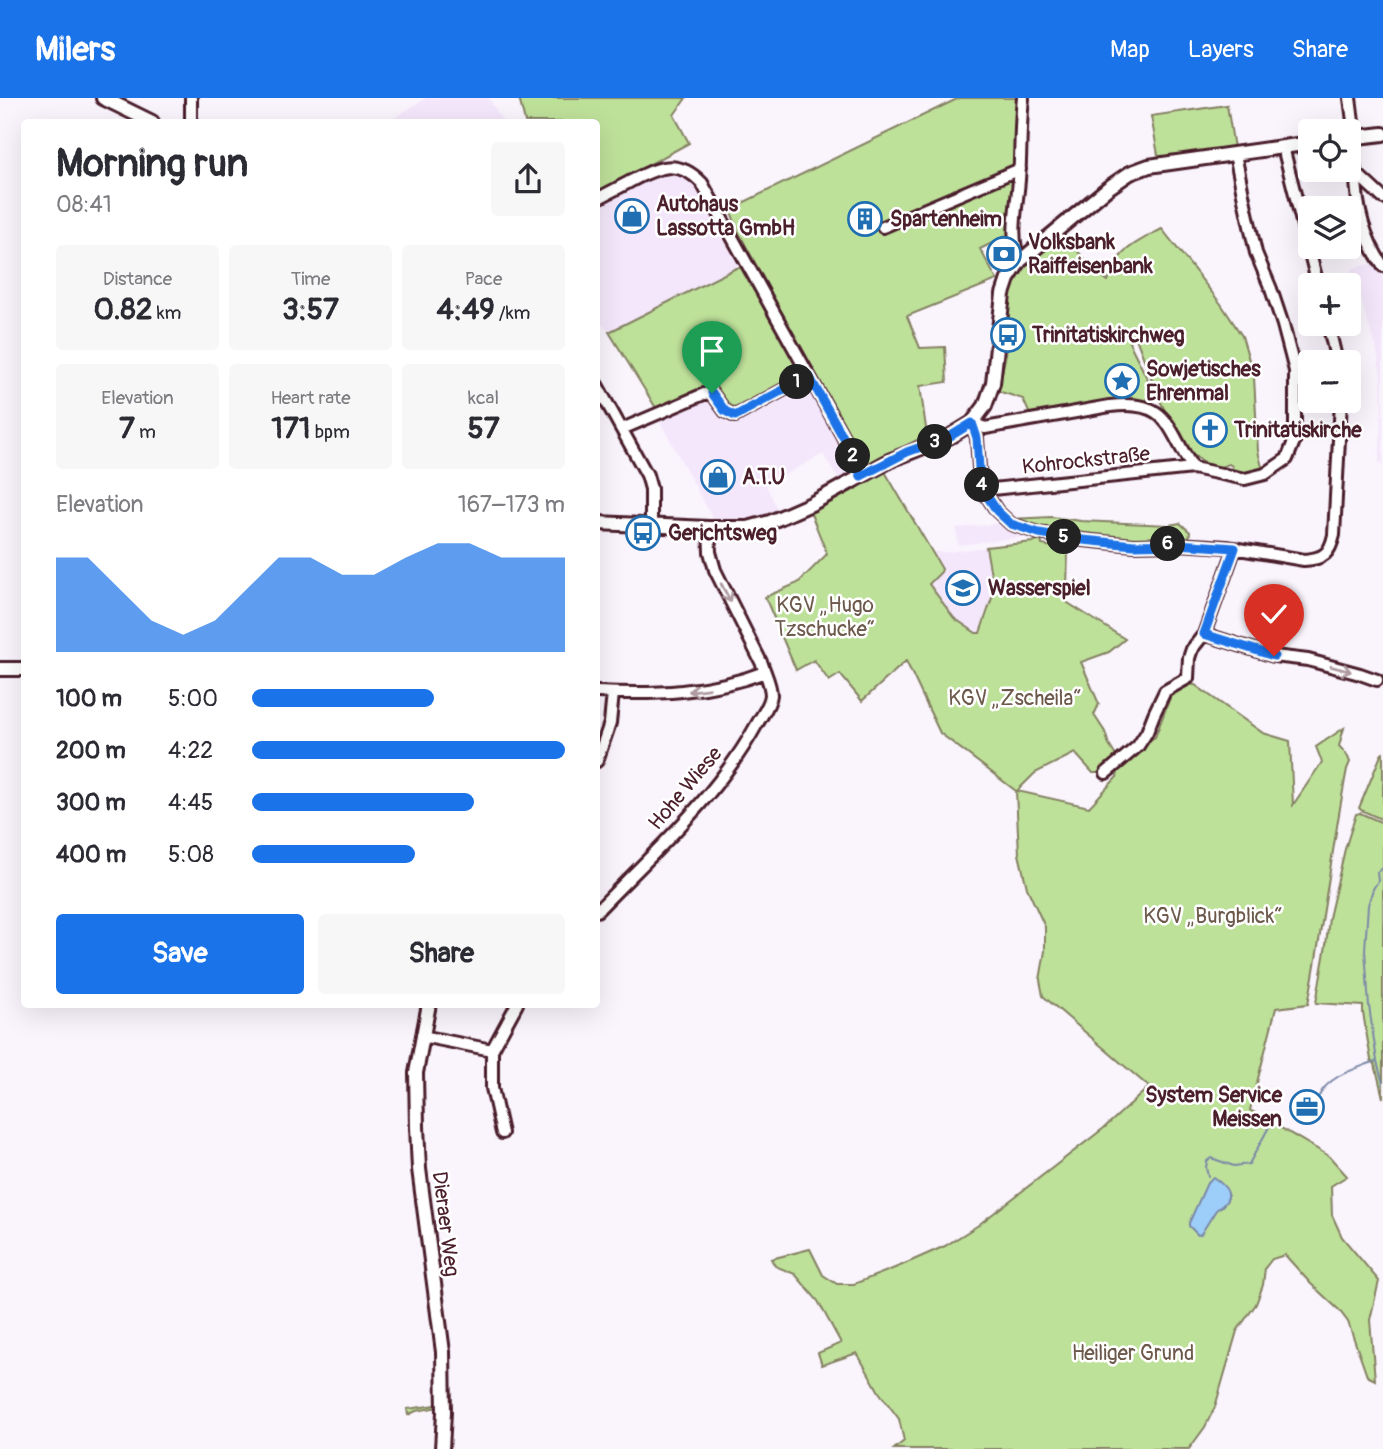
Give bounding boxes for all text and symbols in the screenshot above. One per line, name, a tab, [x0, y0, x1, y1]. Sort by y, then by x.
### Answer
text: Milers	[35, 29, 115, 70]
text: Map	[1110, 35, 1150, 64]
text: Layers	[1188, 35, 1254, 64]
text: Share	[1292, 35, 1348, 64]
map controls	[1298, 119, 1361, 413]
button: locate	[1298, 119, 1361, 182]
text: Morning run	[56, 140, 248, 188]
button: share	[491, 142, 565, 216]
text: 08:41	[56, 190, 112, 219]
place label: Autohaus Lassotta GmbH	[656, 191, 795, 242]
button: layers	[1298, 196, 1361, 259]
shop icon: Autohaus Lassotta GmbH	[613, 197, 651, 235]
building icon: Spartenheim	[846, 200, 884, 238]
place label: Spartenheim	[890, 206, 1002, 233]
place label: Volksbank Raiffeisenbank	[1028, 229, 1153, 280]
bank icon: Volksbank Raiffeisenbank	[985, 235, 1023, 273]
text: Distance	[103, 267, 172, 291]
text: Time	[291, 267, 330, 291]
text: Pace	[465, 267, 502, 291]
button: +	[1298, 273, 1361, 336]
text: 0.82	[94, 291, 153, 328]
text: 3:57	[282, 291, 339, 328]
text: 4:49	[436, 291, 495, 328]
text: km	[153, 301, 181, 325]
text: /km	[495, 301, 531, 325]
bus stop icon: Trinitatiskirchweg	[989, 316, 1027, 354]
pin	[682, 321, 742, 393]
place label: Trinitatiskirchweg	[1031, 322, 1185, 349]
icon: arrive	[693, 332, 731, 370]
button: −	[1298, 350, 1361, 413]
place label: Sowjetisches Ehrenmal	[1146, 356, 1261, 407]
place icon: Sowjetisches Ehrenmal	[1103, 362, 1141, 400]
pin: 1	[780, 364, 814, 400]
text: 1	[793, 369, 800, 393]
text: Elevation	[101, 386, 174, 410]
text: Heart rate	[270, 386, 351, 410]
text: kcal	[468, 386, 499, 410]
text: 7	[119, 410, 135, 447]
text: 171	[271, 410, 311, 447]
text: 57	[467, 410, 500, 447]
church icon: Trinitatiskirche	[1191, 411, 1229, 449]
place label: Trinitatiskirche	[1233, 417, 1362, 444]
text: m	[135, 420, 156, 444]
text: bpm	[311, 420, 350, 444]
pin: 3	[918, 424, 953, 460]
text: 3	[929, 429, 940, 453]
pin: 2	[836, 438, 870, 474]
street label: Kohrockstraße	[1021, 440, 1152, 481]
text: 2	[847, 443, 858, 467]
shop icon: A.T.U	[699, 458, 737, 496]
place label: A.T.U	[742, 464, 785, 491]
pin: 4	[964, 468, 1000, 502]
text: 4	[976, 472, 987, 496]
text: Elevation	[56, 490, 144, 519]
text: 167–173 m	[458, 490, 565, 519]
bus stop icon: Gerichtsweg	[624, 514, 662, 552]
place label: Gerichtsweg	[668, 520, 777, 547]
pin: 5	[1046, 520, 1082, 555]
text: 5	[1058, 524, 1069, 548]
pin: 6	[1150, 526, 1186, 562]
text: 6	[1162, 531, 1173, 555]
school or university icon: Wasserspiel	[944, 569, 982, 607]
place label: Wasserspiel	[988, 575, 1091, 602]
one-way arrow	[720, 582, 734, 603]
pin	[1244, 584, 1304, 656]
park label: KGV „Hugo Tzschucke“	[775, 592, 875, 643]
icon: check	[1255, 595, 1293, 633]
one-way arrow	[1329, 663, 1352, 676]
one-way arrow	[688, 683, 711, 696]
text: 100 m	[56, 684, 122, 713]
text: 5:00	[168, 684, 218, 713]
park label: KGV „Zscheila“	[948, 685, 1082, 712]
text: 200 m	[56, 736, 126, 765]
text: 4:22	[168, 736, 213, 765]
street label: Hohe Wiese	[643, 740, 729, 836]
text: 300 m	[56, 788, 126, 817]
text: 4:45	[168, 788, 213, 817]
text: 400 m	[56, 840, 126, 869]
text: 5:08	[168, 840, 214, 869]
park label: KGV „Burgblick“	[1143, 903, 1283, 930]
button: Save	[56, 914, 304, 994]
button: Share	[318, 914, 565, 994]
place label: System Service Meissen	[1145, 1082, 1283, 1133]
office icon: System Service Meissen	[1288, 1088, 1326, 1126]
street label: Dieraer Weg	[426, 1170, 465, 1278]
park label: Heiliger Grund	[1072, 1340, 1194, 1367]

